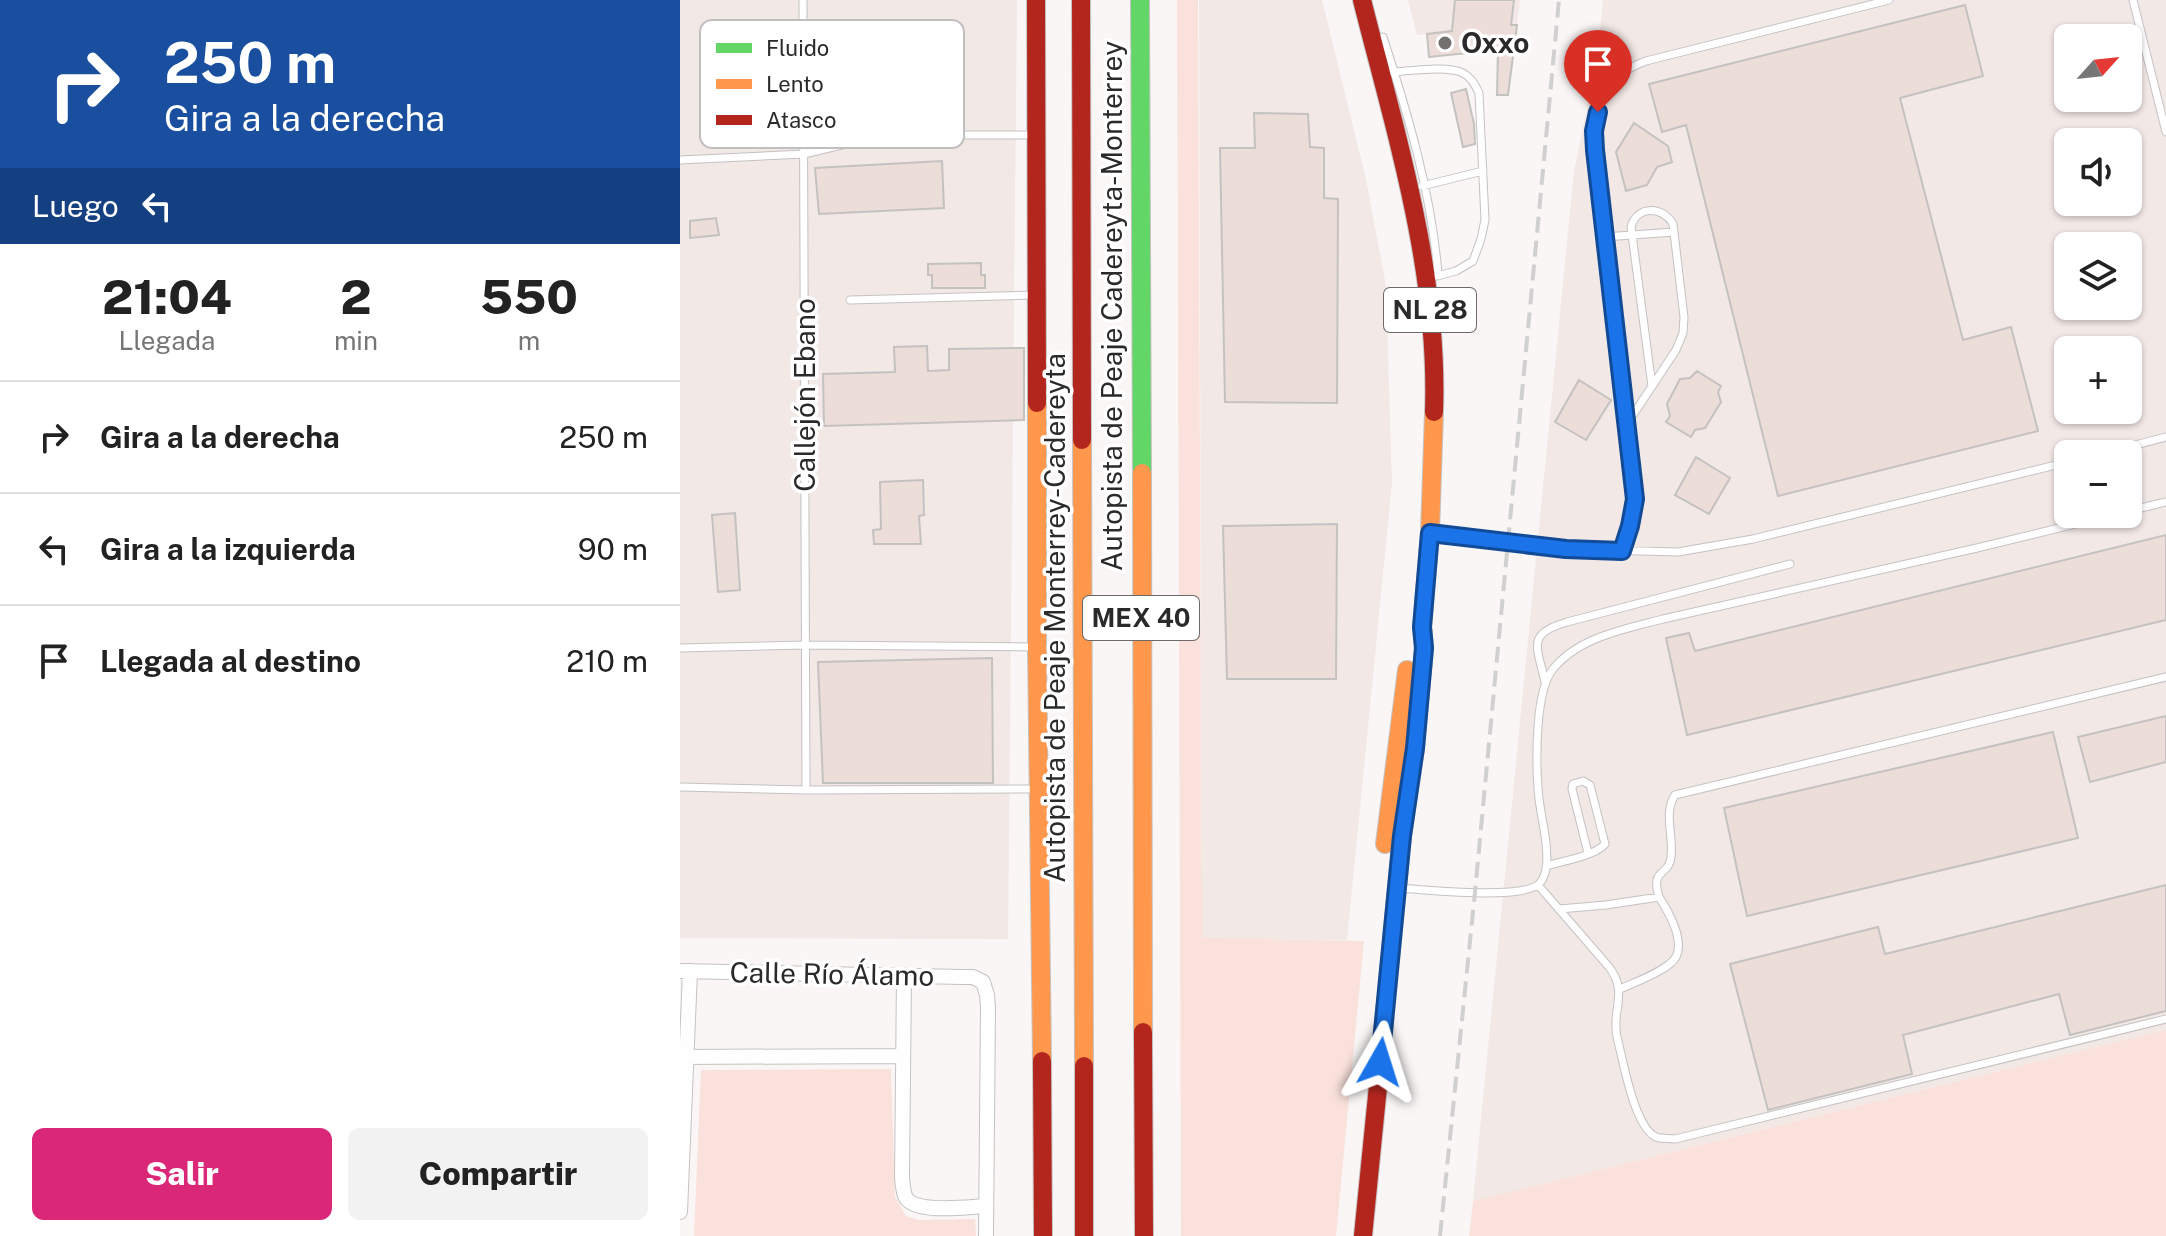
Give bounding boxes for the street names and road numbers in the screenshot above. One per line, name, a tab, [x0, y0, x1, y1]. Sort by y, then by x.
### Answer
street label: Autopista de Peaje Cadereyta-Monterrey	[1095, 41, 1128, 571]
road number: NL 28	[1384, 288, 1476, 332]
street label: Callejón Ebano	[788, 298, 821, 492]
street label: Autopista de Peaje Monterrey-Cadereyta	[1038, 353, 1071, 883]
road number: MEX 40	[1083, 596, 1199, 640]
street label: Calle Río Álamo	[729, 955, 935, 992]

